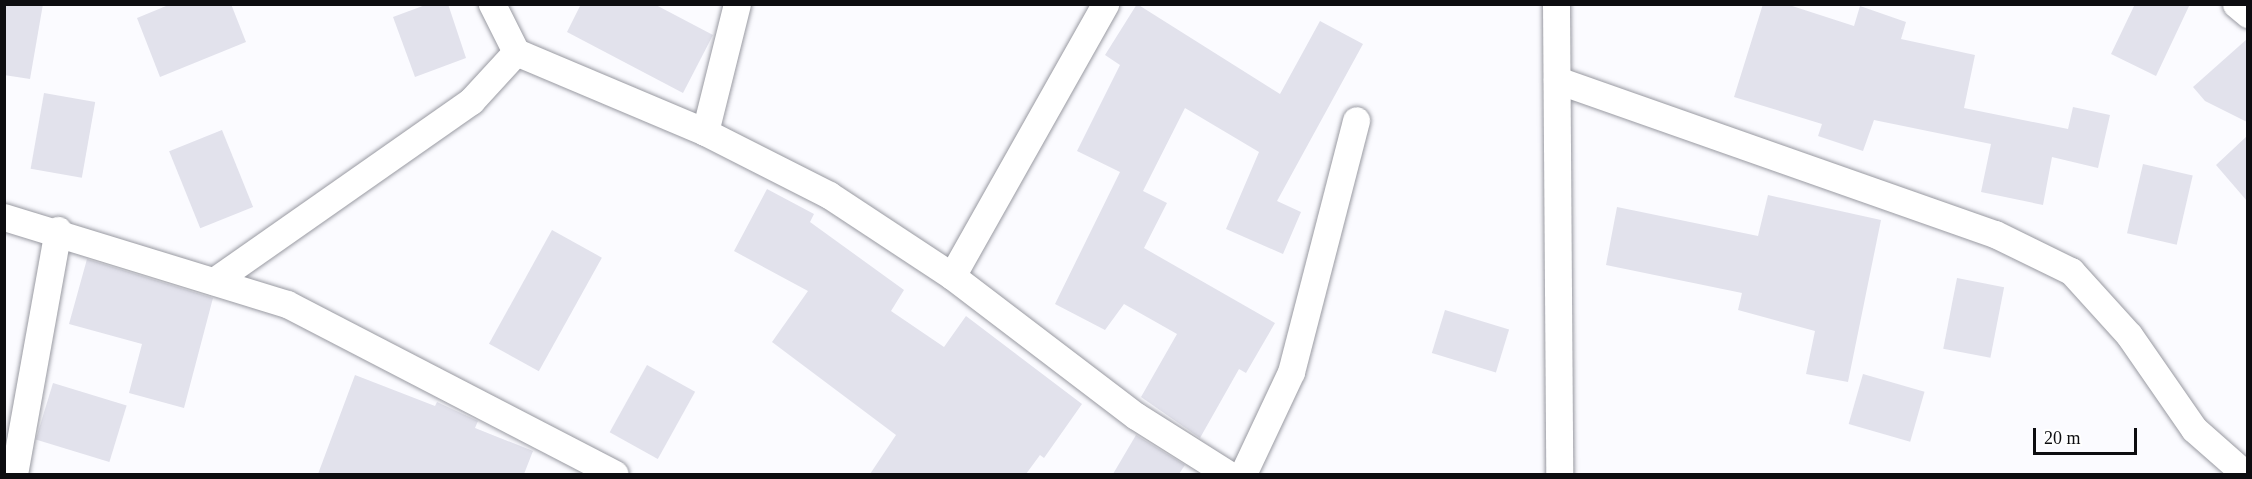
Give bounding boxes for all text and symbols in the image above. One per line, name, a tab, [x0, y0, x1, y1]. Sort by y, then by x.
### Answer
scale bar	[2036, 416, 2140, 454]
text: 20 m	[2044, 428, 2081, 448]

